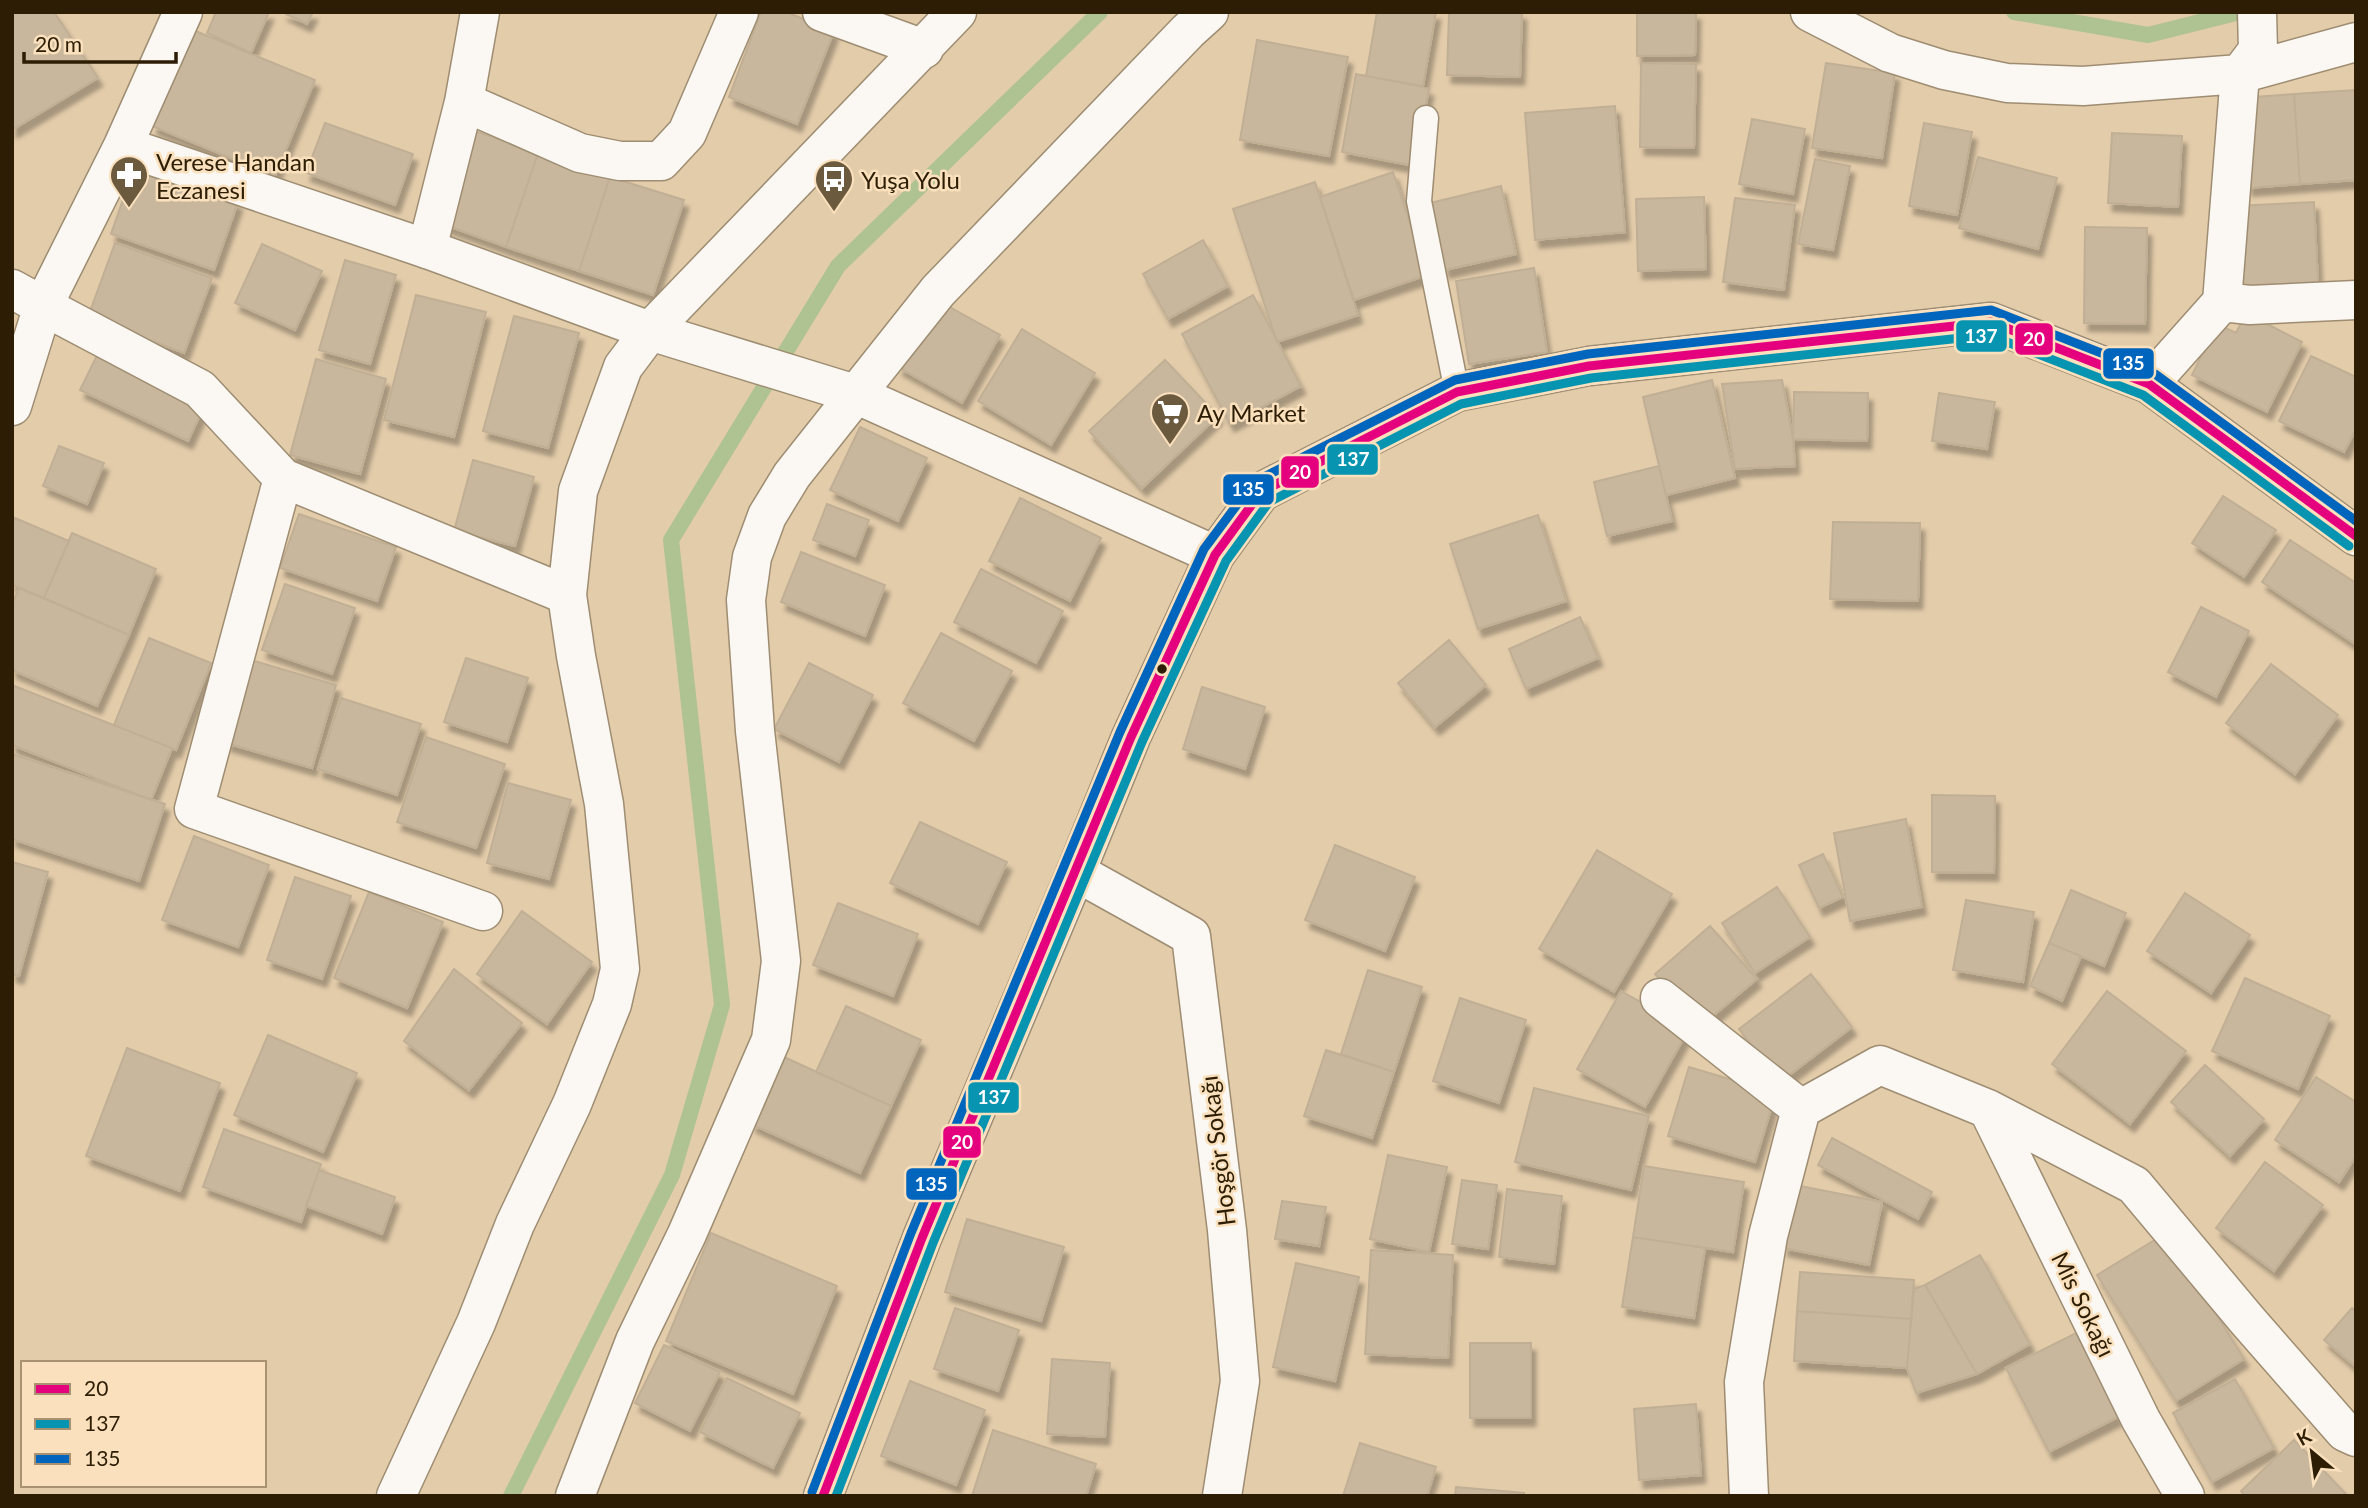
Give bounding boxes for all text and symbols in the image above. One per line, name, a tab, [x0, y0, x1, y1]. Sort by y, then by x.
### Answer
scale bar	[24, 21, 177, 65]
text: 20 m	[35, 31, 82, 56]
place label: Verese Handan Eczanesi	[156, 147, 315, 204]
pharmacy icon: Verese Handan Eczanesi	[108, 154, 150, 209]
bus stop icon: Yuşa Yolu	[813, 158, 855, 213]
place label: Yuşa Yolu	[861, 165, 960, 194]
line badge: 137	[1955, 319, 2008, 353]
line badge: 20	[2014, 322, 2054, 356]
text: 137	[1964, 324, 1998, 347]
text: 20	[2023, 327, 2045, 350]
line badge: 135	[2102, 347, 2155, 380]
text: 135	[2111, 351, 2145, 374]
supermarket icon: Ay Market	[1149, 391, 1191, 446]
place label: Ay Market	[1197, 398, 1306, 427]
line badge: 137	[1326, 443, 1379, 476]
text: 137	[1336, 447, 1370, 470]
line badge: 20	[1280, 455, 1320, 489]
text: 20	[1289, 460, 1311, 483]
line badge: 135	[1222, 473, 1275, 506]
text: 135	[1231, 477, 1265, 500]
unlabelled marker	[1155, 662, 1169, 676]
street label: Hoşgör Sokağı	[1193, 1074, 1241, 1228]
line badge: 137	[967, 1081, 1020, 1114]
text: 137	[977, 1085, 1011, 1108]
line badge: 20	[942, 1125, 982, 1159]
text: 20	[951, 1130, 973, 1153]
line badge: 135	[905, 1167, 958, 1201]
text: 135	[914, 1172, 948, 1195]
street label: Mis Sokağı	[2046, 1247, 2122, 1361]
legend	[21, 1361, 266, 1487]
text: 20	[84, 1375, 108, 1400]
text: 137	[84, 1410, 121, 1435]
north arrow	[2277, 1417, 2347, 1487]
text: K	[2292, 1423, 2316, 1450]
text: 135	[84, 1445, 121, 1470]

